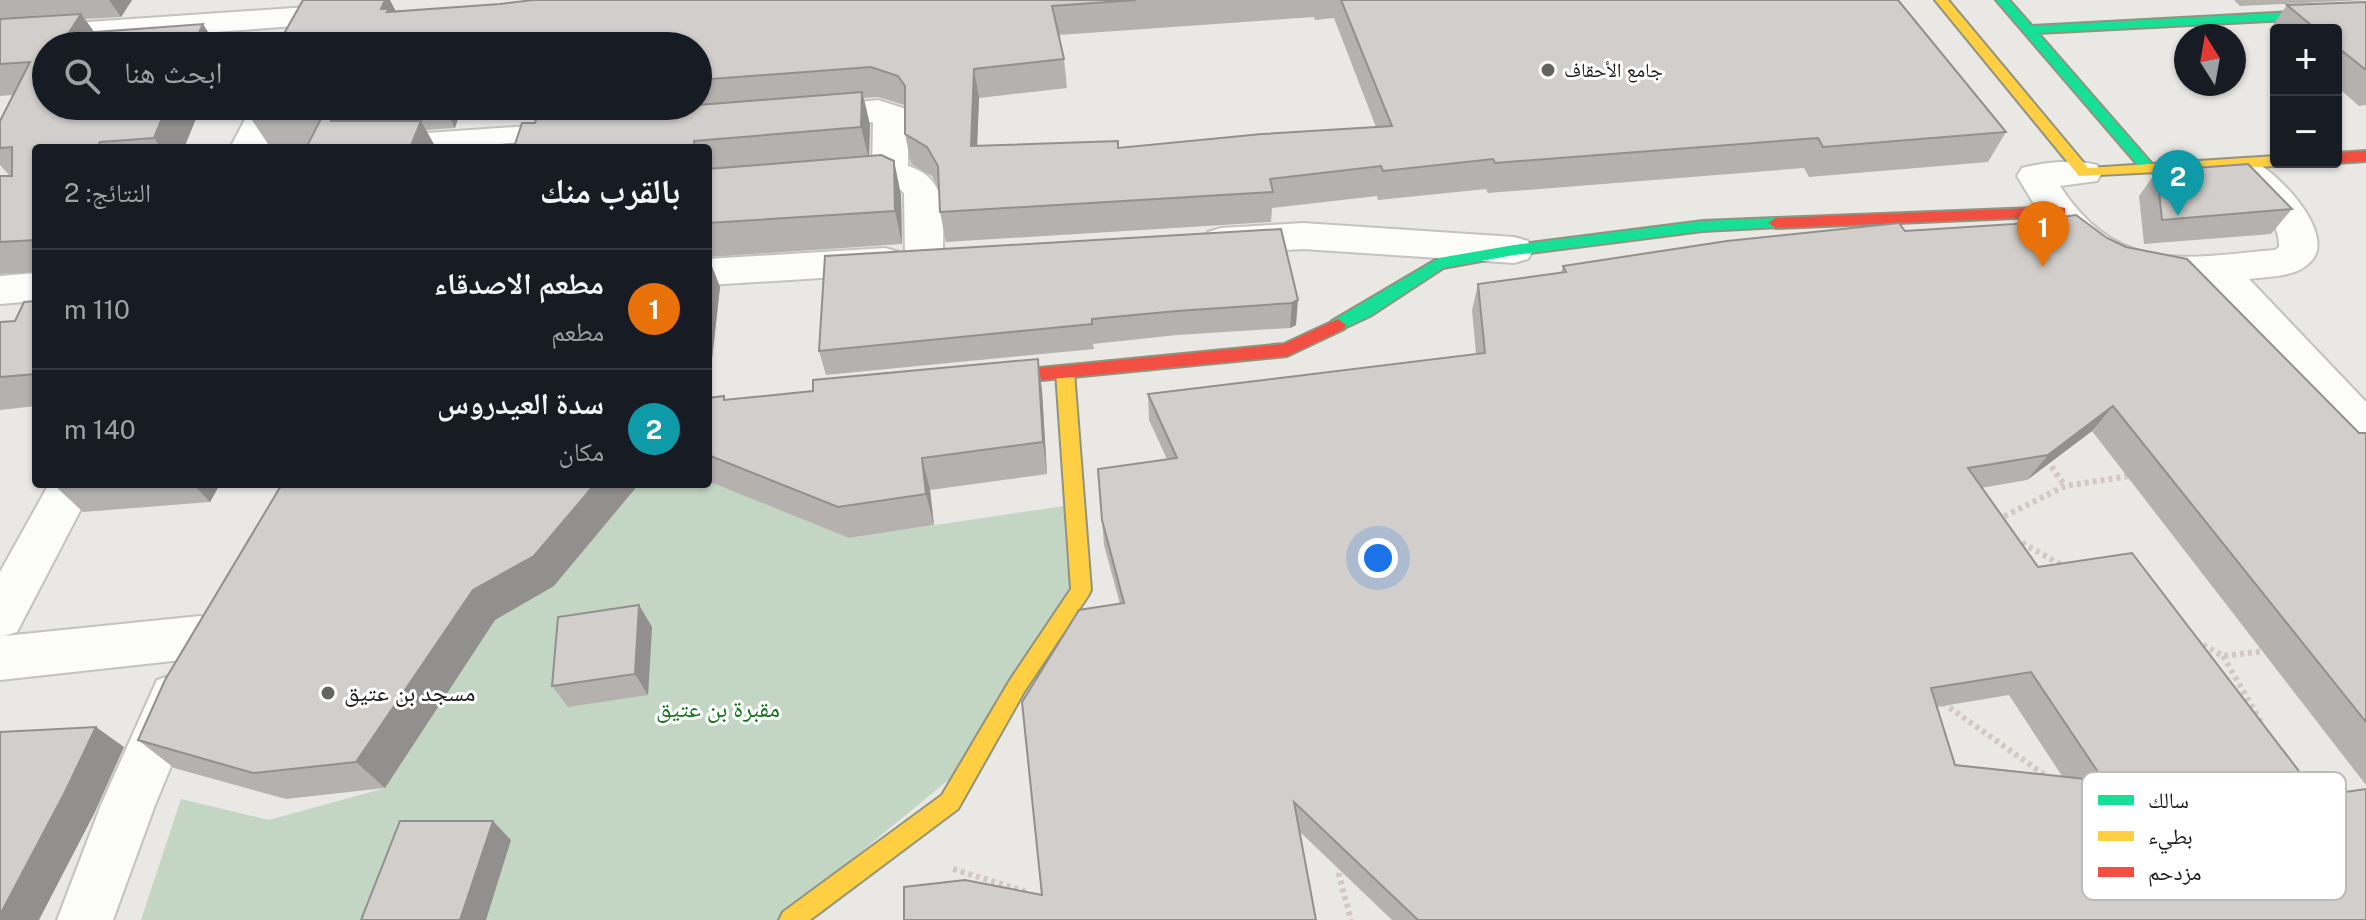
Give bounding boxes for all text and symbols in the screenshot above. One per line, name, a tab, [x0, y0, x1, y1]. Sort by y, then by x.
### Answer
north arrow	[2174, 24, 2246, 96]
map controls	[2270, 24, 2342, 168]
button: +	[2270, 24, 2342, 96]
search box	[32, 32, 712, 120]
icon: search	[60, 54, 104, 98]
text: ابحث هنا	[124, 54, 223, 90]
place label: جامع الأحقاف	[1564, 58, 1663, 83]
marker: جامع الأحقاف	[1539, 61, 1557, 79]
button: −	[2270, 96, 2342, 168]
pin: 2	[2152, 150, 2204, 216]
text: بالقرب منك	[540, 171, 680, 211]
text: النتائج: 2	[64, 177, 151, 208]
pin: 1	[2017, 201, 2069, 267]
text: مطعم الاصدقاء	[433, 265, 604, 301]
text: 110 m	[64, 294, 130, 325]
text: 1	[648, 294, 660, 325]
text: مطعم	[551, 316, 604, 347]
text: سدة العيدروس	[437, 385, 604, 421]
text: 140 m	[64, 414, 136, 445]
text: 2	[646, 414, 662, 445]
text: مكان	[558, 436, 604, 467]
your location	[1358, 538, 1398, 578]
place label: مسجد بن عتيق	[344, 678, 475, 707]
marker: مسجد بن عتيق	[319, 684, 337, 702]
park label: مقبرة بن عتيق	[656, 694, 780, 723]
legend	[2082, 772, 2346, 900]
text: سالك	[2148, 787, 2189, 813]
text: بطيء	[2148, 823, 2193, 854]
text: مزدحم	[2148, 859, 2202, 887]

